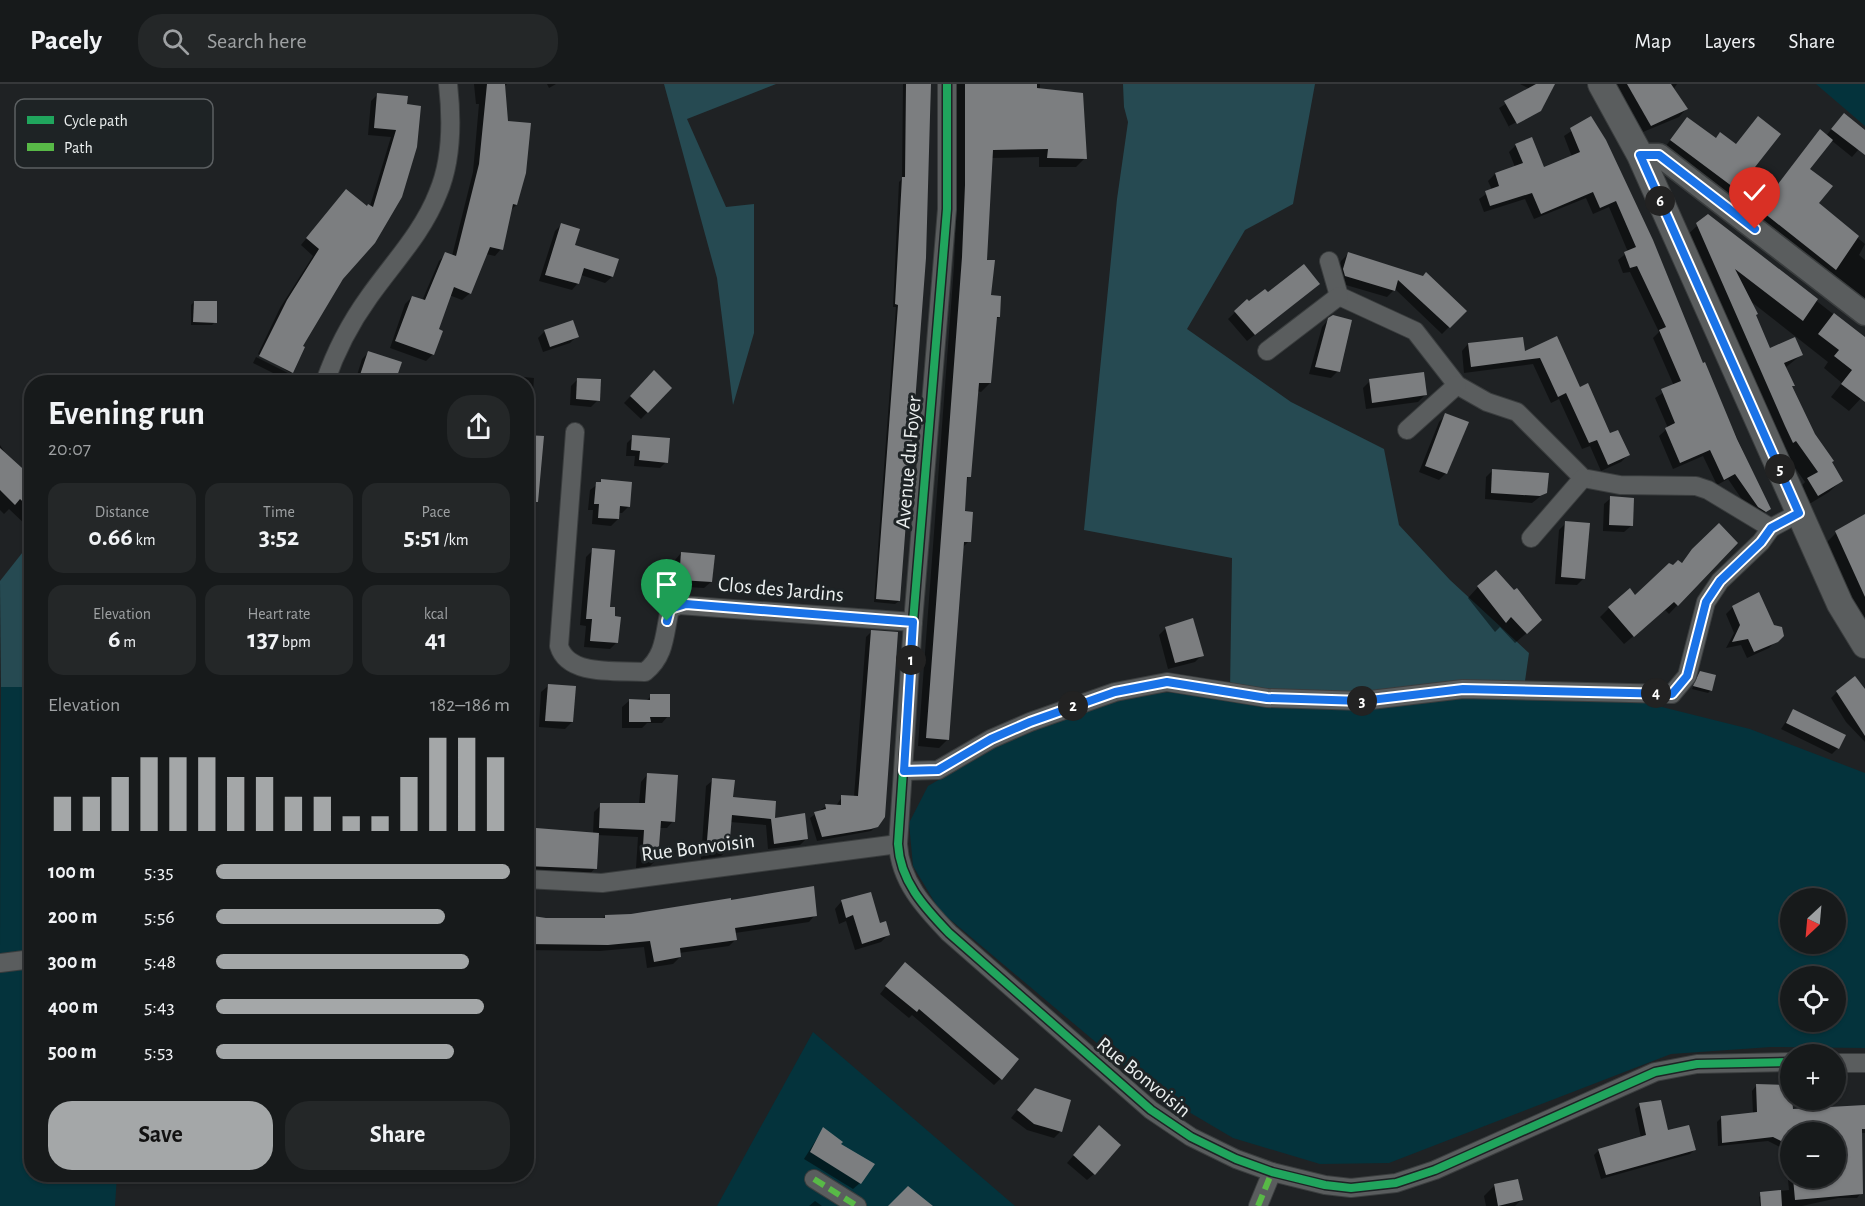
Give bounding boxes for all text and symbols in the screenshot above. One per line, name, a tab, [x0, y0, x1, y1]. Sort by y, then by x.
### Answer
search box	[138, 14, 558, 68]
icon: search	[159, 25, 192, 58]
text: Pacely	[30, 27, 102, 55]
text: Search here	[207, 30, 307, 52]
text: Map	[1635, 31, 1671, 52]
text: Layers	[1704, 31, 1755, 52]
text: Share	[1788, 31, 1835, 52]
legend	[15, 99, 213, 168]
text: Cycle path	[64, 113, 128, 130]
text: Path	[64, 140, 93, 156]
pin	[1729, 167, 1780, 229]
icon: check	[1738, 176, 1771, 209]
pin: 6	[1645, 186, 1675, 216]
text: 6	[1656, 193, 1664, 209]
button: share	[447, 395, 510, 458]
street label: Avenue du Foyer	[892, 395, 925, 529]
text: Evening run	[48, 398, 205, 431]
text: 20:07	[48, 439, 91, 459]
pin: 5	[1765, 454, 1795, 484]
text: 5	[1777, 461, 1783, 477]
text: Distance	[95, 504, 149, 520]
text: Time	[263, 504, 295, 520]
text: Pace	[422, 504, 450, 520]
text: 0.66	[88, 524, 133, 550]
text: 3:52	[259, 524, 299, 550]
text: 5:51	[403, 524, 441, 550]
text: km	[133, 532, 156, 548]
text: /km	[441, 532, 469, 548]
pin	[641, 559, 692, 621]
icon: arrive	[650, 568, 683, 601]
street label: Clos des Jardins	[717, 574, 845, 605]
text: Elevation	[93, 606, 151, 622]
text: Heart rate	[248, 606, 310, 622]
text: kcal	[424, 606, 448, 622]
text: 6	[108, 626, 121, 652]
text: 137	[247, 626, 279, 652]
text: 41	[425, 626, 447, 652]
text: m	[121, 634, 136, 650]
text: bpm	[279, 634, 311, 650]
pin: 1	[896, 645, 926, 675]
text: 1	[908, 652, 914, 668]
pin: 4	[1641, 678, 1671, 708]
text: 4	[1652, 685, 1660, 701]
pin: 3	[1347, 686, 1377, 716]
pin: 2	[1058, 691, 1088, 721]
text: 3	[1359, 693, 1365, 709]
text: Elevation	[48, 695, 120, 715]
text: 182–186 m	[430, 695, 510, 715]
text: 2	[1069, 698, 1077, 714]
street label: Rue Bonvoisin	[640, 830, 756, 865]
text: 100 m	[48, 862, 95, 882]
text: 5:35	[144, 862, 174, 882]
north arrow	[1780, 888, 1846, 954]
map controls	[1780, 888, 1846, 1188]
text: 200 m	[48, 907, 97, 927]
text: 5:56	[144, 907, 175, 927]
text: 300 m	[48, 952, 97, 972]
text: 5:48	[144, 952, 176, 972]
button: locate	[1780, 966, 1846, 1032]
text: 400 m	[48, 997, 98, 1017]
text: 5:43	[144, 997, 175, 1017]
street label: Rue Bonvoisin	[1093, 1033, 1195, 1122]
text: 500 m	[48, 1042, 97, 1062]
text: 5:53	[144, 1042, 174, 1062]
button: +	[1780, 1044, 1846, 1110]
button: Save	[48, 1101, 273, 1170]
button: Share	[285, 1101, 510, 1170]
button: −	[1780, 1122, 1846, 1188]

